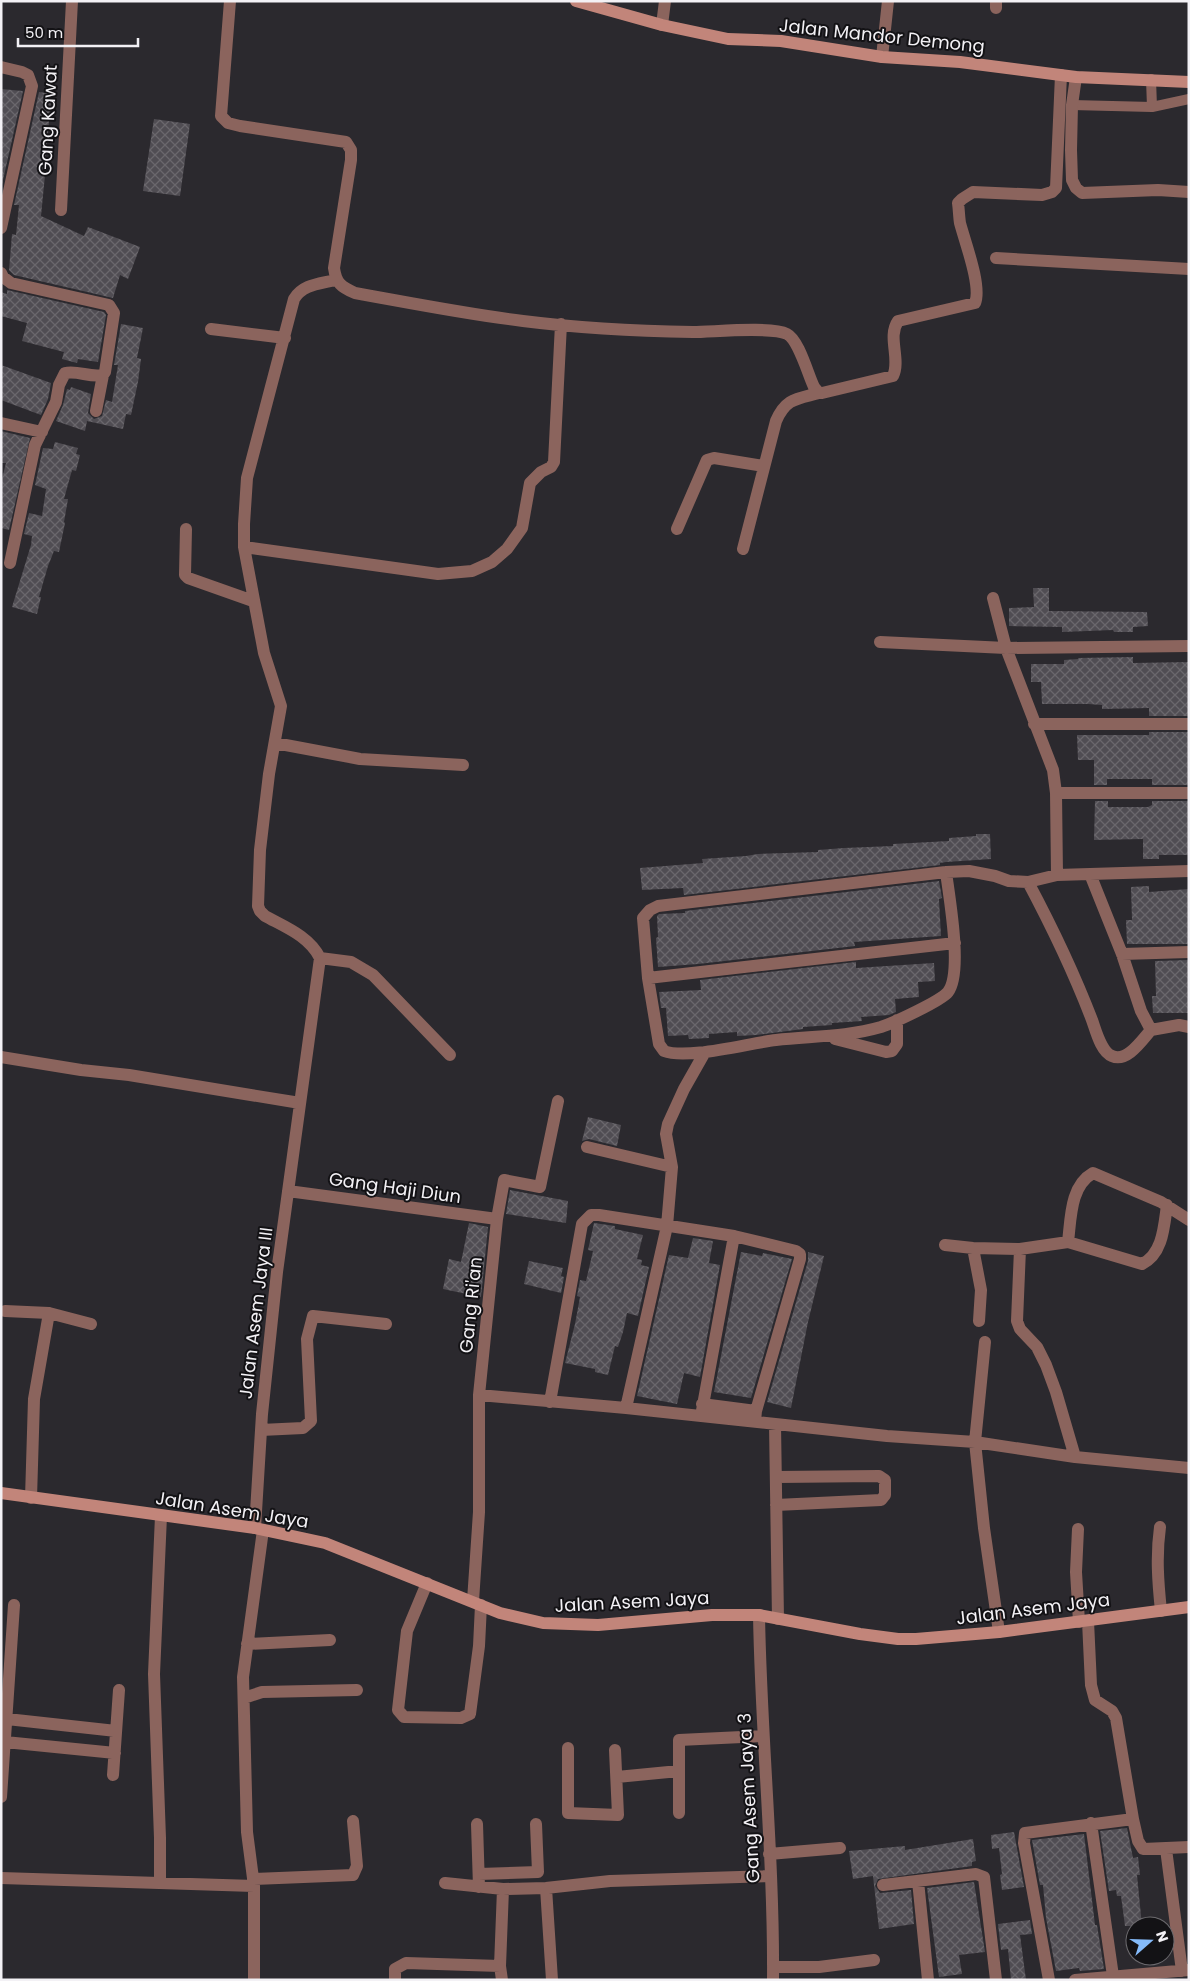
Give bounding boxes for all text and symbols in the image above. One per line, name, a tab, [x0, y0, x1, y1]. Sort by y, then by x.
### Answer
street label: Jalan Mandor Demong	[778, 12, 986, 59]
scale bar	[18, 15, 138, 47]
text: 50 m	[25, 22, 63, 43]
street label: Gang Kawat	[32, 64, 63, 176]
street label: Gang Haji Diun	[327, 1166, 463, 1209]
street label: Jalan Asem Jaya III	[233, 1226, 278, 1400]
street label: Gang Ri'an	[453, 1256, 488, 1354]
street label: Jalan Asem Jaya	[154, 1485, 310, 1534]
street label: Jalan Asem Jaya	[554, 1585, 710, 1618]
street label: Jalan Asem Jaya	[955, 1587, 1111, 1630]
street label: Gang Asem Jaya 3	[732, 1712, 765, 1884]
north arrow	[1125, 1916, 1175, 1966]
text: N	[1151, 1928, 1173, 1945]

